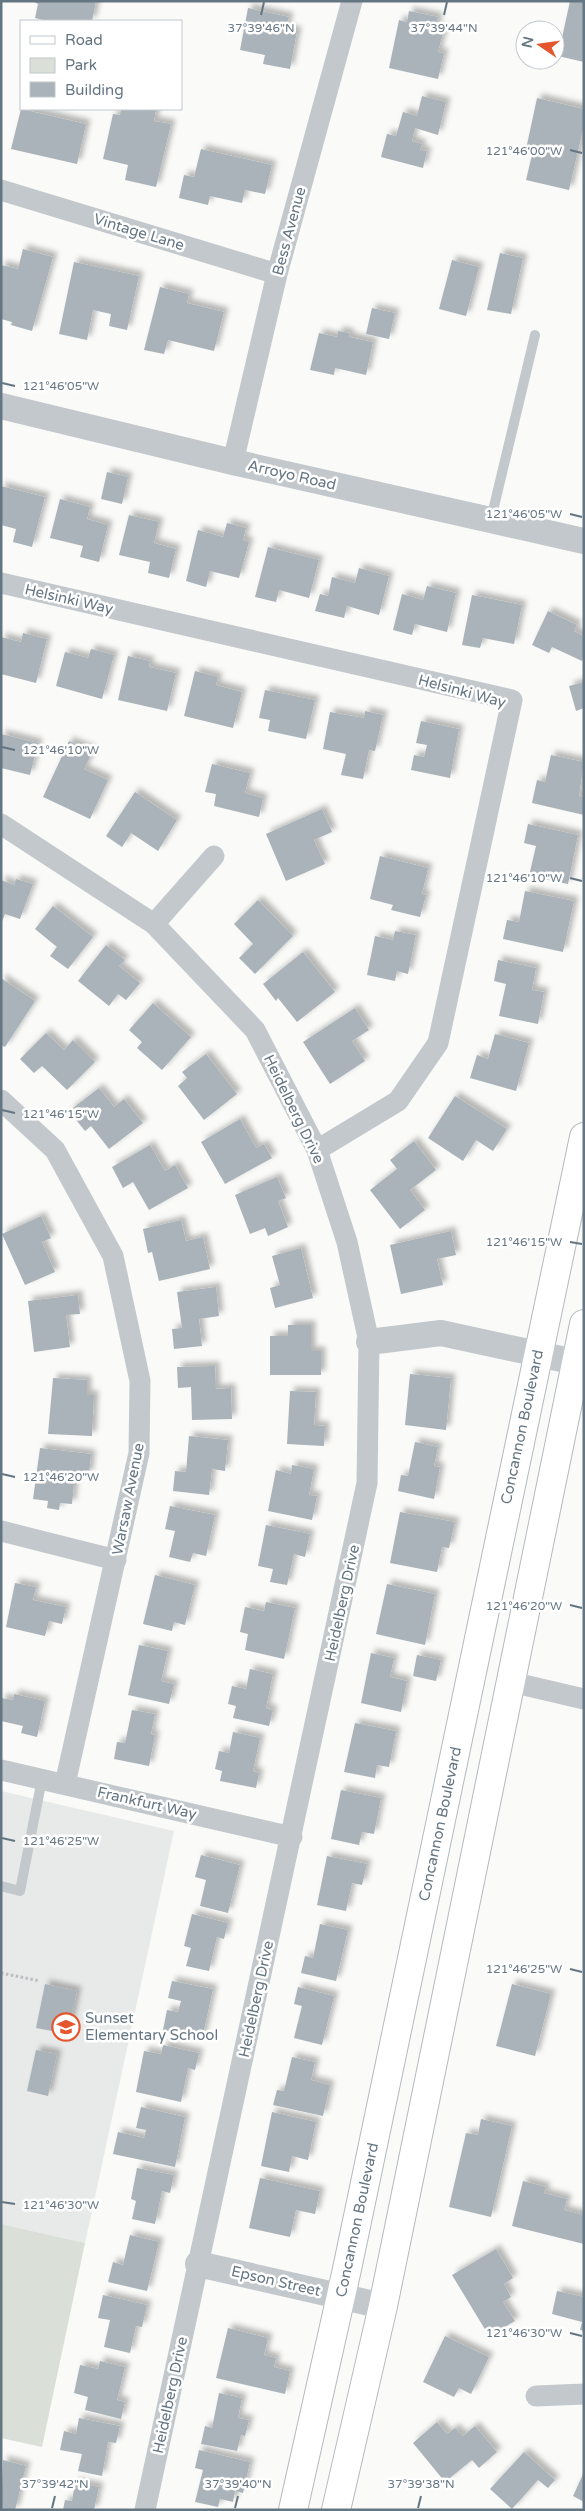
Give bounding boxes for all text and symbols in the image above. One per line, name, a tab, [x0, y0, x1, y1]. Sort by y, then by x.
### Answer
legend	[20, 20, 182, 110]
north arrow	[515, 20, 565, 70]
text: 37°39'46"N	[227, 21, 295, 35]
text: 37°39'44"N	[410, 21, 478, 35]
text: Road	[65, 31, 103, 49]
text: N	[518, 35, 537, 50]
text: Park	[65, 56, 97, 74]
text: Building	[65, 81, 124, 99]
text: 121°46'00"W	[486, 144, 562, 158]
street label: Bess Avenue	[269, 185, 309, 277]
street label: Vintage Lane	[92, 210, 186, 254]
text: 121°46'05"W	[23, 379, 99, 393]
street label: Arroyo Road	[246, 456, 338, 494]
text: 121°46'05"W	[486, 507, 562, 521]
street label: Helsinki Way	[23, 580, 115, 618]
street label: Helsinki Way	[416, 671, 508, 711]
text: 121°46'10"W	[23, 743, 99, 757]
text: 121°46'10"W	[486, 871, 562, 885]
street label: Heidelberg Drive	[260, 1052, 328, 1166]
text: 121°46'15"W	[23, 1107, 99, 1121]
text: 121°46'15"W	[486, 1235, 562, 1249]
street label: Concannon Boulevard	[497, 1348, 547, 1506]
street label: Warsaw Avenue	[108, 1441, 148, 1557]
text: 121°46'20"W	[23, 1470, 99, 1484]
street label: Heidelberg Drive	[321, 1543, 363, 1663]
text: 121°46'20"W	[486, 1599, 562, 1613]
street label: Concannon Boulevard	[415, 1745, 465, 1903]
street label: Frankfurt Way	[96, 1783, 198, 1823]
text: 121°46'25"W	[23, 1834, 99, 1848]
street label: Heidelberg Drive	[235, 1939, 277, 2059]
text: 121°46'25"W	[486, 1962, 562, 1976]
place label: Sunset Elementary School	[85, 2009, 218, 2044]
school or university icon: Sunset Elementary School	[51, 2012, 81, 2042]
street label: Concannon Boulevard	[332, 2141, 382, 2299]
text: 121°46'30"W	[23, 2198, 99, 2212]
street label: Epson Street	[230, 2262, 323, 2300]
text: 121°46'30"W	[486, 2326, 562, 2340]
street label: Heidelberg Drive	[149, 2335, 191, 2455]
text: 37°39'42"N	[21, 2477, 89, 2491]
text: 37°39'40"N	[204, 2477, 272, 2491]
text: 37°39'38"N	[387, 2477, 455, 2491]

